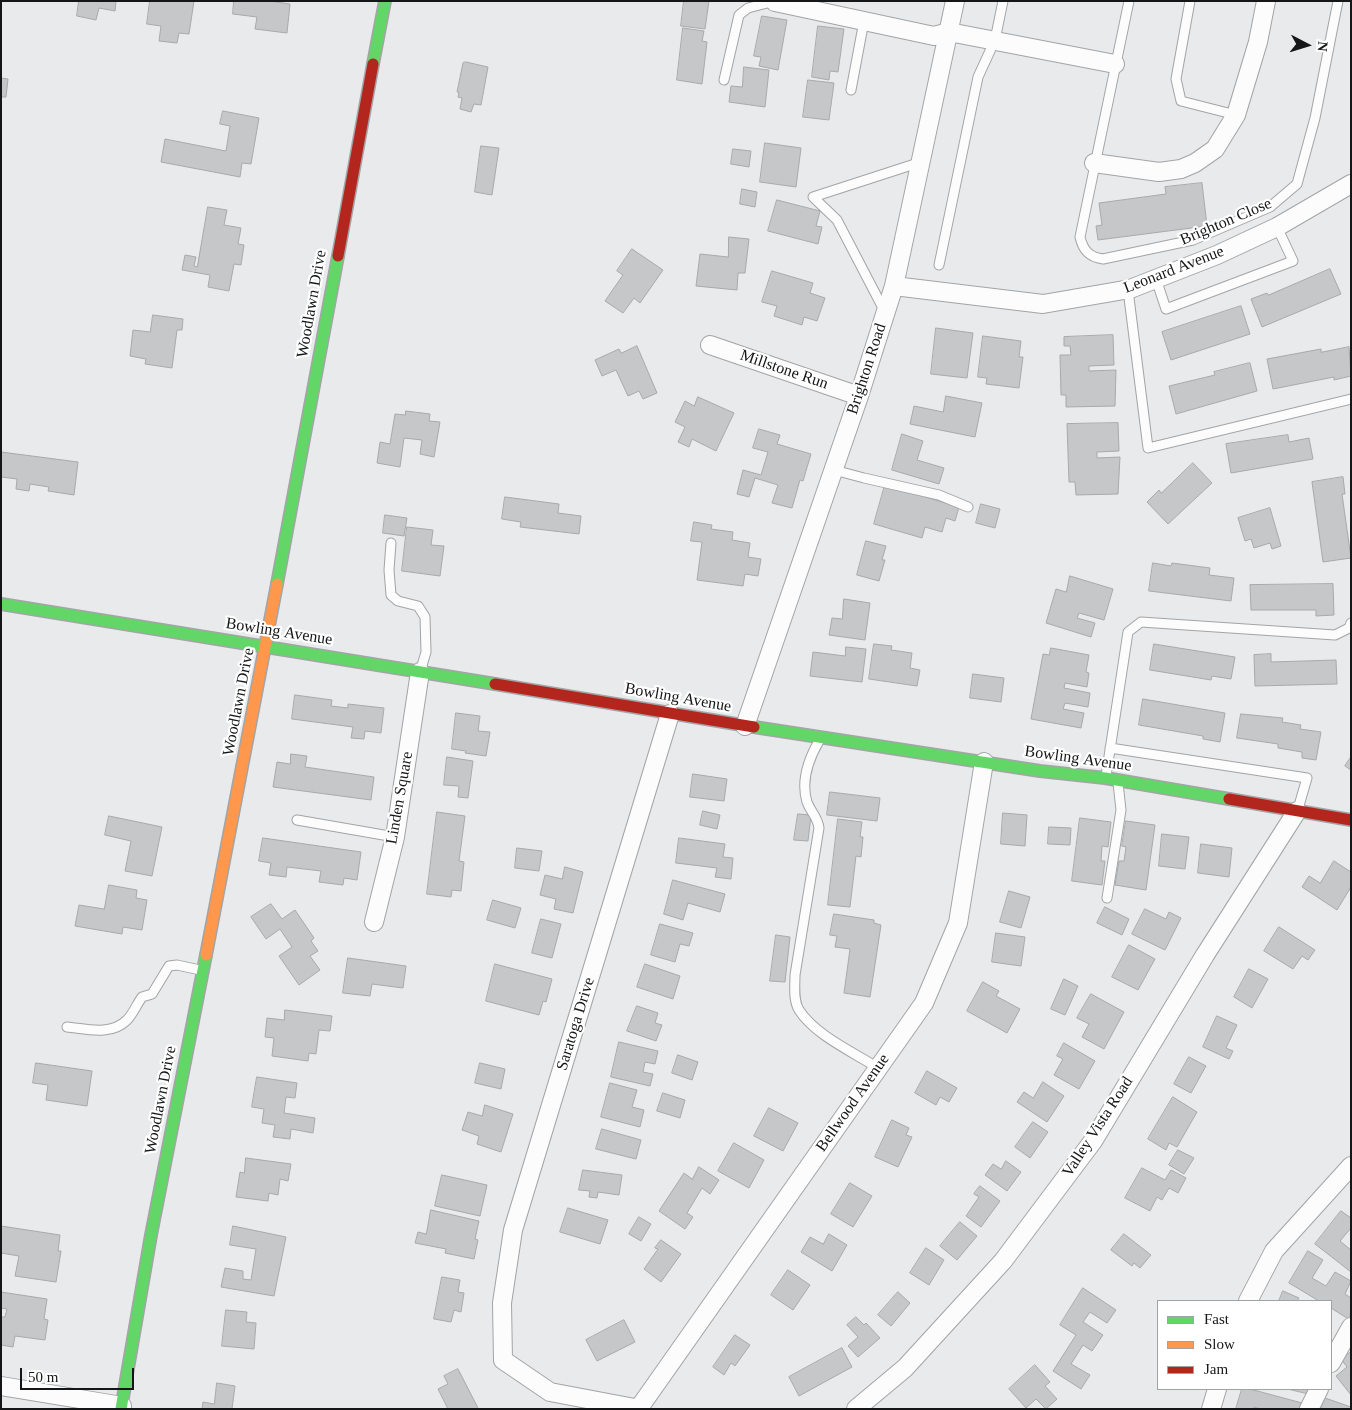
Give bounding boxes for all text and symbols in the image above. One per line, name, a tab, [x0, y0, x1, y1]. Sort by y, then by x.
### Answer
north arrow	[1282, 20, 1332, 70]
text: N	[1315, 41, 1330, 52]
street label: Brighton Close	[1177, 194, 1275, 250]
street label: Leonard Avenue	[1121, 242, 1227, 298]
street label: Woodlawn Drive	[293, 248, 331, 360]
street label: Brighton Road	[843, 321, 891, 417]
street label: Millstone Run	[737, 346, 831, 394]
street label: Bowling Avenue	[224, 614, 334, 650]
street label: Woodlawn Drive	[219, 646, 259, 758]
street label: Bowling Avenue	[623, 679, 733, 717]
street label: Bowling Avenue	[1023, 742, 1133, 776]
street label: Linden Square	[382, 750, 418, 846]
street label: Saratoga Drive	[553, 975, 599, 1073]
street label: Woodlawn Drive	[141, 1044, 181, 1156]
street label: Bellwood Avenue	[812, 1050, 894, 1156]
street label: Valley Vista Road	[1059, 1073, 1137, 1181]
legend	[1157, 1300, 1332, 1390]
text: Fast	[1204, 1311, 1229, 1327]
text: Slow	[1204, 1336, 1235, 1352]
scale bar	[22, 1358, 136, 1390]
text: Jam	[1204, 1361, 1228, 1377]
text: 50 m	[28, 1369, 58, 1385]

